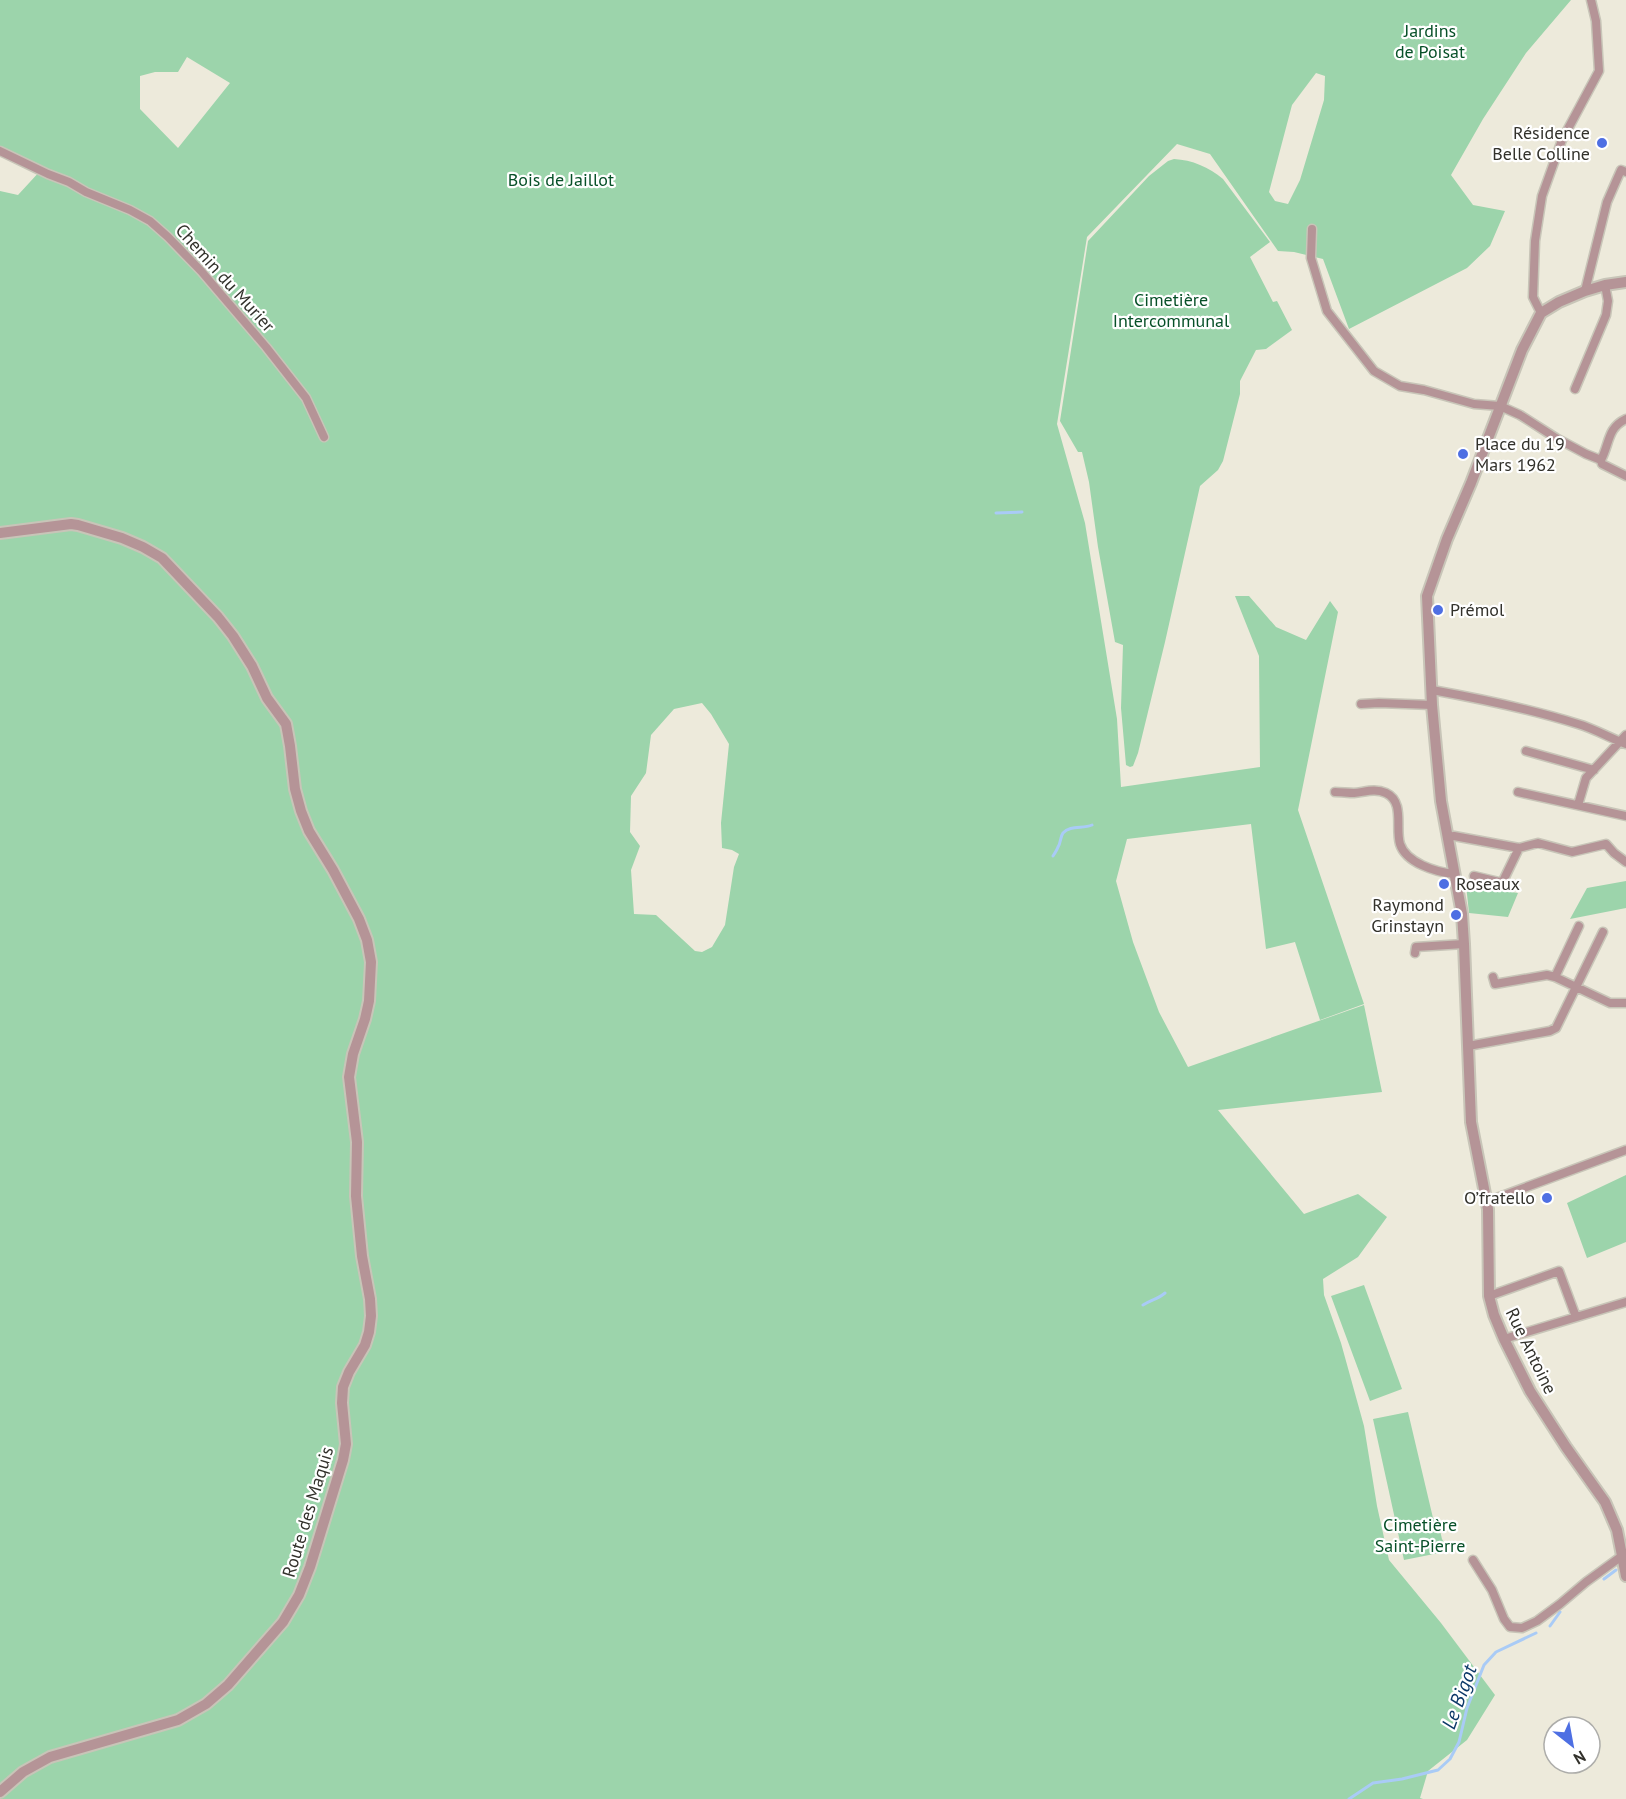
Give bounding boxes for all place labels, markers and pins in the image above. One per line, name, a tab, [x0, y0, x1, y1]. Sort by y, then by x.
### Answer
place label: Résidence Belle Colline	[1492, 121, 1590, 165]
marker: Résidence Belle Colline	[1595, 136, 1609, 150]
place label: Place du 19 Mars 1962	[1475, 432, 1565, 476]
marker: Place du 19 Mars 1962	[1456, 447, 1470, 461]
place label: Prémol	[1450, 598, 1505, 621]
marker: Prémol	[1431, 603, 1445, 617]
place label: Roseaux	[1456, 872, 1520, 895]
marker: Roseaux	[1437, 877, 1451, 891]
place label: Raymond Grinstayn	[1371, 893, 1444, 937]
marker: Raymond Grinstayn	[1449, 908, 1463, 922]
place label: O’fratello	[1464, 1186, 1535, 1209]
marker: O’fratello	[1540, 1191, 1554, 1205]

